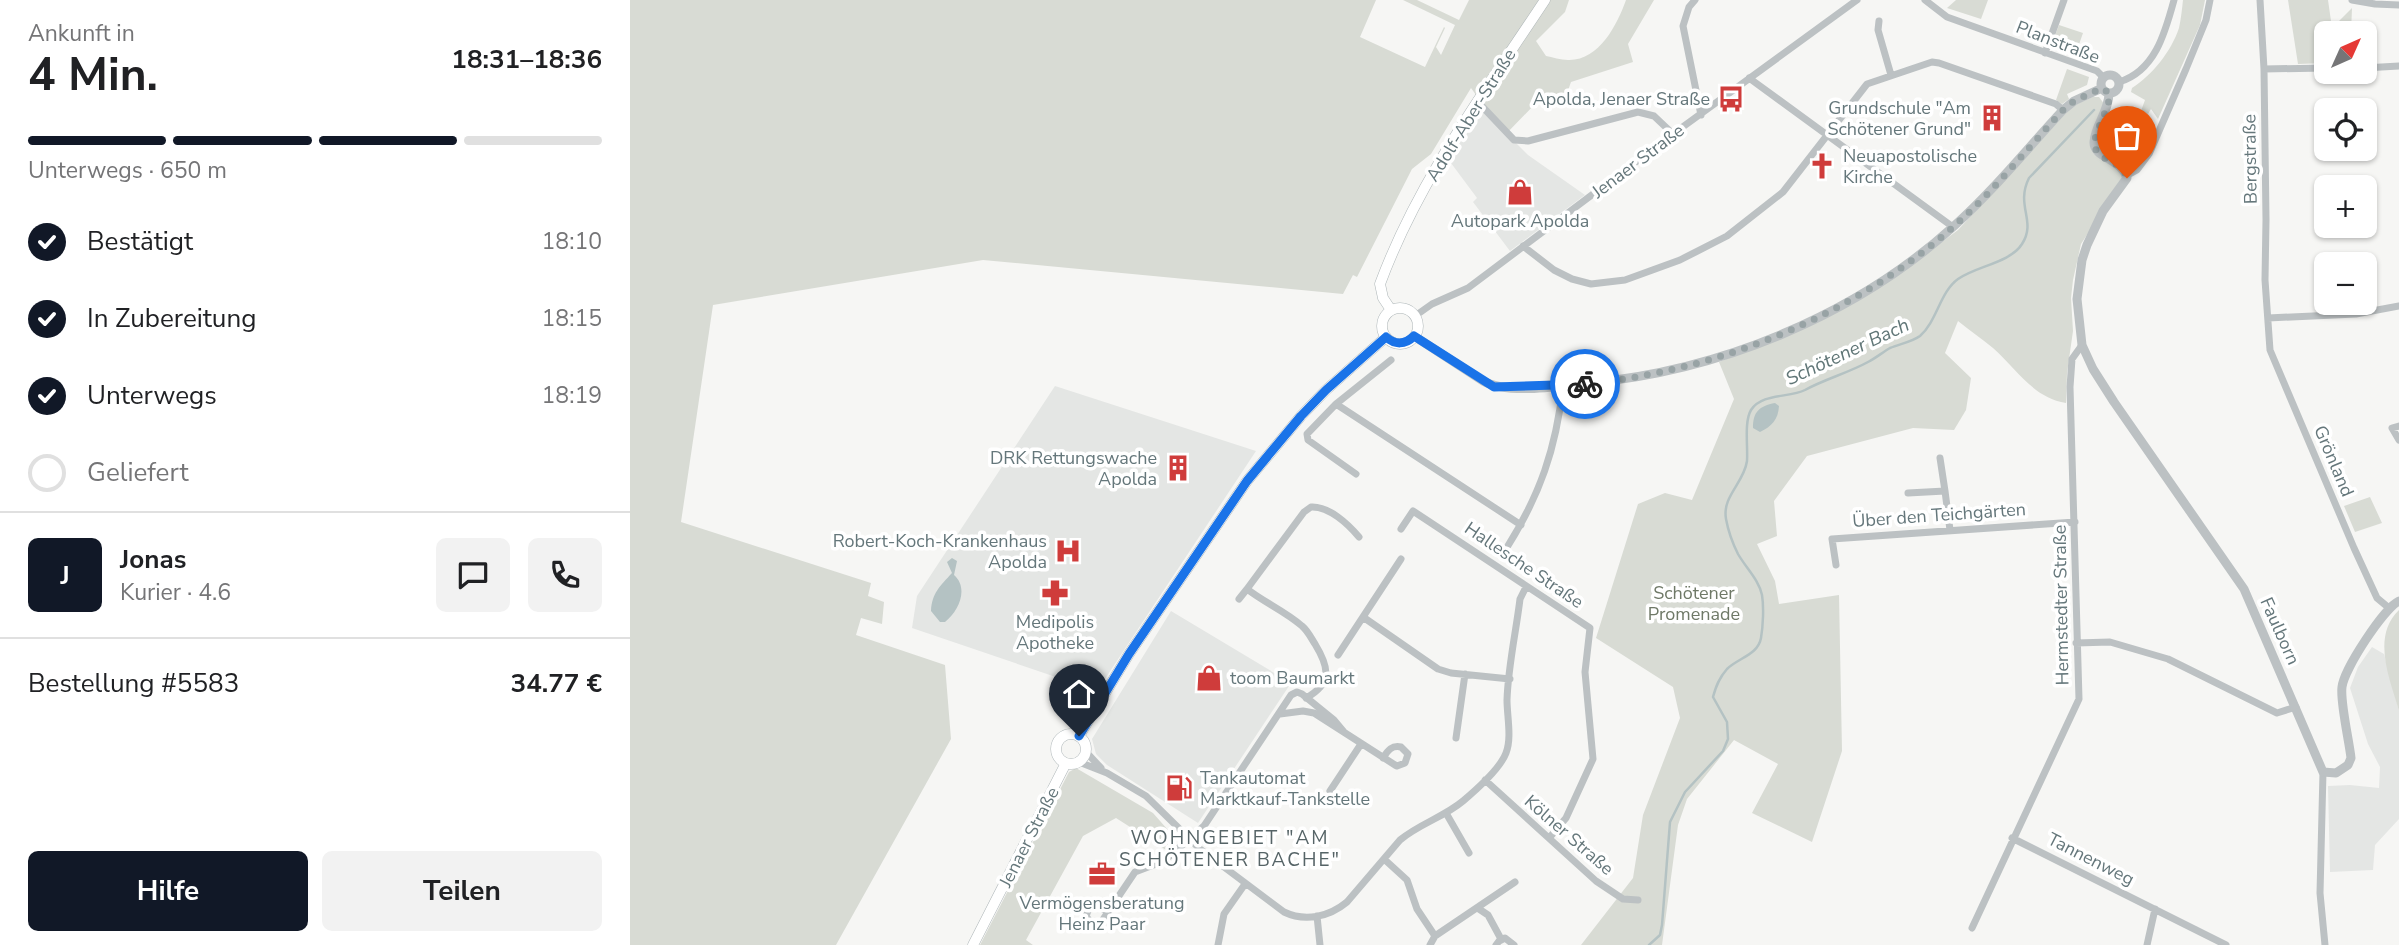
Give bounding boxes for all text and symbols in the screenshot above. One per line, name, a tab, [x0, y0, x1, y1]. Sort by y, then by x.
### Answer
street label: Planstraße	[2013, 15, 2103, 69]
text: Ankunft in	[28, 18, 135, 49]
north arrow	[2314, 21, 2376, 84]
map controls	[2314, 21, 2377, 315]
text: 18:31–18:36	[451, 42, 602, 77]
text: 4 Min.	[28, 43, 158, 106]
street label: Adolf-Aber-Straße	[1420, 44, 1522, 186]
bus stop icon: Apolda, Jenaer Straße	[1716, 84, 1746, 114]
place label: Apolda, Jenaer Straße	[1533, 87, 1710, 111]
place label: Grundschule "Am Schötener Grund"	[1827, 96, 1971, 141]
button: locate	[2314, 98, 2377, 161]
building icon: Grundschule "Am Schötener Grund"	[1977, 103, 2007, 133]
pin	[2097, 106, 2157, 178]
street label: Bergstraße	[2237, 114, 2263, 204]
icon: bag	[2108, 117, 2146, 155]
street label: Jenaer Straße	[1586, 118, 1689, 204]
place label: Neuapostolische Kirche	[1843, 144, 1977, 189]
church icon: Neuapostolische Kirche	[1807, 151, 1837, 181]
text: Unterwegs · 650 m	[28, 155, 227, 186]
button: +	[2314, 175, 2377, 238]
shop icon: Autopark Apolda	[1505, 177, 1535, 207]
place label: Autopark Apolda	[1451, 209, 1589, 233]
icon: check	[28, 223, 66, 261]
text: Bestätigt	[87, 224, 193, 259]
text: 18:10	[542, 226, 602, 257]
button: −	[2314, 252, 2377, 315]
icon: check	[28, 300, 66, 338]
text: In Zubereitung	[87, 301, 256, 336]
text: 18:15	[542, 303, 602, 334]
water label: Schötener Bach	[1781, 312, 1913, 392]
courier	[1550, 349, 1620, 419]
icon: bike	[1566, 365, 1604, 403]
icon: check	[28, 377, 66, 415]
text: Unterwegs	[87, 378, 217, 413]
text: 18:19	[542, 380, 602, 411]
street label: Grönland	[2308, 422, 2360, 500]
place label: DRK Rettungswache Apolda	[990, 446, 1157, 491]
building icon: DRK Rettungswache Apolda	[1163, 453, 1193, 483]
text: Geliefert	[87, 455, 188, 490]
street label: Über den Teichgärten	[1851, 497, 2027, 533]
street label: Hallesche Straße	[1460, 516, 1588, 614]
street label: Hermstedter Straße	[2048, 524, 2074, 686]
place label: Robert-Koch-Krankenhaus Apolda	[833, 529, 1047, 574]
hospital icon: Robert-Koch-Krankenhaus Apolda	[1053, 536, 1083, 566]
button: chat	[436, 538, 510, 612]
button: phone	[528, 538, 602, 612]
text: Jonas	[120, 542, 186, 577]
text: J	[60, 558, 70, 593]
text: Kurier · 4.6	[120, 577, 231, 608]
pharmacy icon: Medipolis Apotheke	[1040, 578, 1070, 608]
park label: Schötener Promenade	[1648, 581, 1740, 626]
street label: Faulborn	[2254, 593, 2306, 669]
place label: Medipolis Apotheke	[1016, 610, 1094, 655]
shop icon: toom Baumarkt	[1194, 663, 1224, 693]
pin	[1049, 664, 1109, 736]
text: Bestellung #5583	[28, 666, 239, 701]
text: 34.77 €	[511, 666, 602, 701]
place label: toom Baumarkt	[1230, 666, 1355, 690]
icon: home	[1060, 675, 1098, 713]
place label: Tankautomat Marktkauf-Tankstelle	[1200, 766, 1370, 811]
fuel station icon: Tankautomat Marktkauf-Tankstelle	[1164, 773, 1194, 803]
street label: Jenaer Straße	[993, 783, 1065, 892]
street label: Kölner Straße	[1519, 789, 1619, 881]
district label: WOHNGEBIET "AM SCHÖTENER BACHE"	[1119, 825, 1341, 873]
street label: Tannenweg	[2044, 827, 2138, 891]
button: Hilfe	[28, 851, 308, 931]
button: Teilen	[322, 851, 602, 931]
office icon: Vermögensberatung Heinz Paar	[1087, 859, 1117, 889]
place label: Vermögensberatung Heinz Paar	[1019, 891, 1184, 936]

